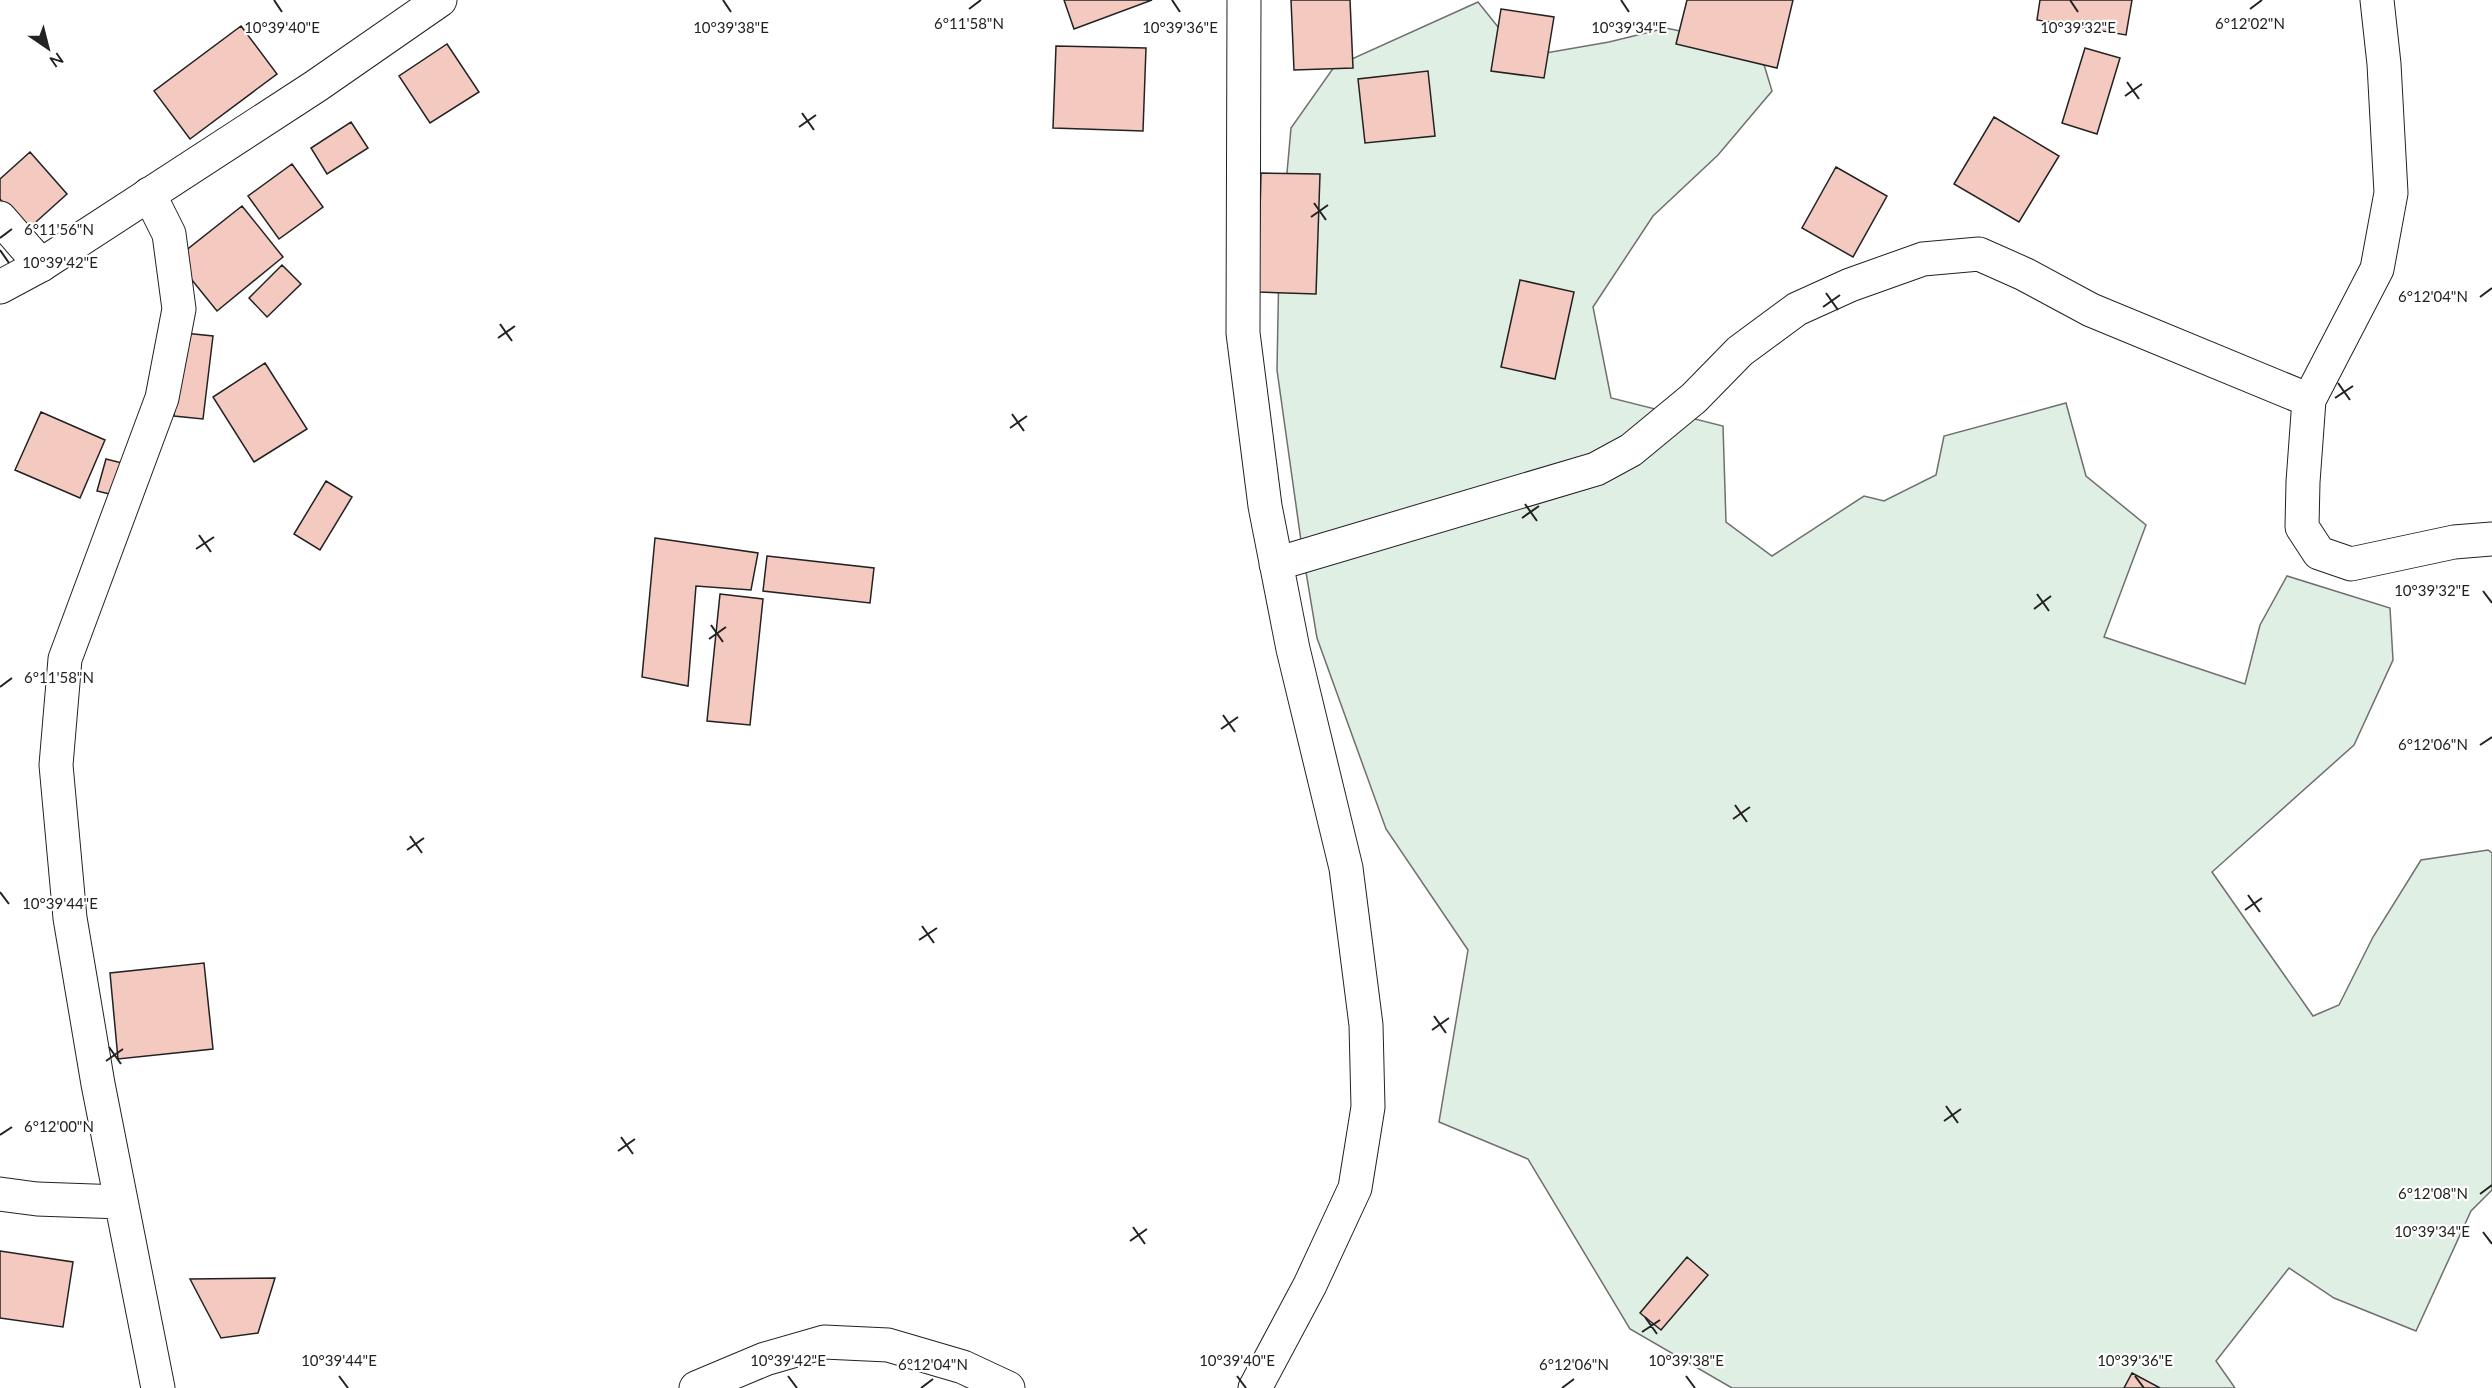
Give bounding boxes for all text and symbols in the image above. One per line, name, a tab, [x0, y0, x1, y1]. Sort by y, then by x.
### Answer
text: 6°11'58"N	[934, 14, 1004, 32]
text: 6°12'02"N	[2215, 14, 2285, 32]
north arrow	[18, 18, 78, 78]
text: 10°39'40"E	[244, 18, 320, 36]
text: 10°39'38"E	[693, 18, 769, 36]
text: 10°39'36"E	[1142, 18, 1218, 36]
text: 10°39'34"E	[1591, 18, 1667, 36]
text: 10°39'32"E	[2040, 18, 2116, 36]
text: N	[46, 49, 67, 72]
text: 6°11'56"N	[24, 220, 94, 238]
text: 10°39'42"E	[22, 253, 98, 271]
text: 6°12'04"N	[2398, 287, 2468, 305]
text: 10°39'32"E	[2394, 581, 2470, 599]
text: 6°11'58"N	[24, 668, 94, 686]
text: 6°12'06"N	[2398, 735, 2468, 753]
text: 10°39'44"E	[22, 894, 98, 912]
text: 6°12'00"N	[24, 1117, 94, 1135]
text: 6°12'08"N	[2398, 1184, 2468, 1202]
text: 10°39'34"E	[2394, 1222, 2470, 1240]
text: 10°39'44"E	[301, 1351, 377, 1369]
text: 10°39'42"E	[750, 1351, 826, 1369]
text: 10°39'40"E	[1199, 1351, 1275, 1369]
text: 10°39'38"E	[1648, 1351, 1724, 1369]
text: 10°39'36"E	[2097, 1351, 2173, 1369]
text: 6°12'04"N	[898, 1355, 968, 1373]
text: 6°12'06"N	[1539, 1355, 1609, 1373]

